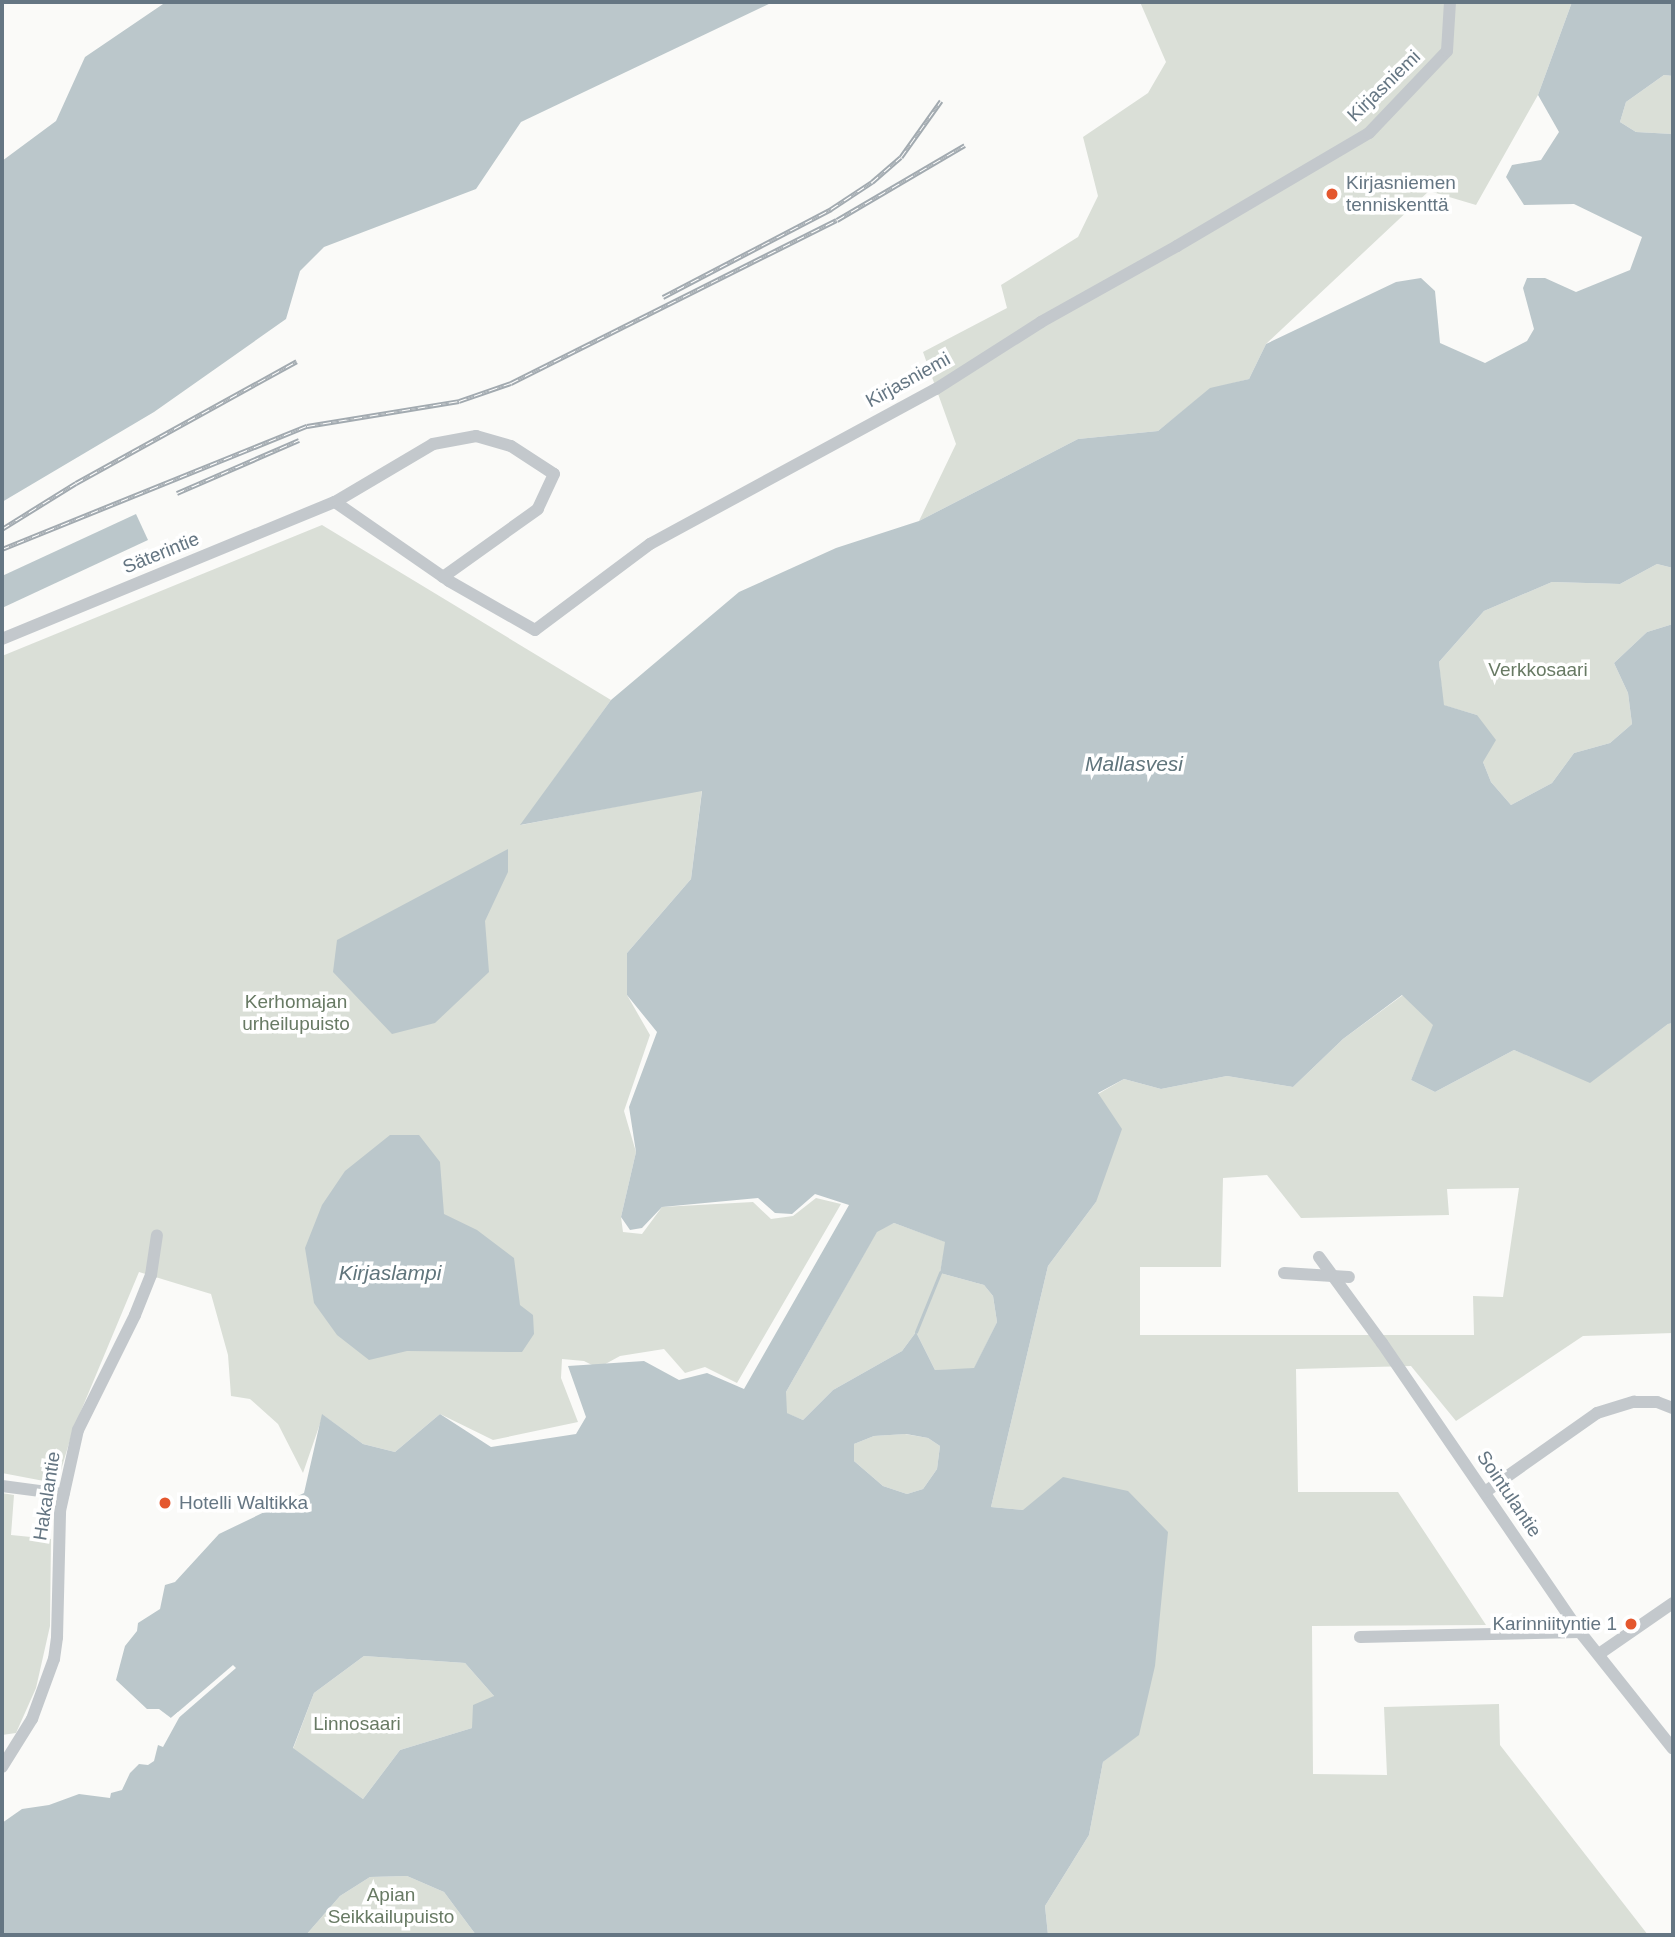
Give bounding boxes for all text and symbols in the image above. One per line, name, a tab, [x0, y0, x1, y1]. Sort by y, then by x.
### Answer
street label: Kirjasniemi	[1343, 46, 1425, 126]
place label: Kirjasniemen tenniskenttä	[1346, 172, 1456, 216]
marker: Kirjasniemen tenniskenttä	[1324, 186, 1340, 202]
street label: Kirjasniemi	[862, 348, 954, 412]
street label: Säterintie	[120, 527, 202, 579]
park label: Verkkosaari	[1488, 659, 1588, 681]
water label: Mallasvesi	[1085, 751, 1183, 777]
park label: Kerhomajan urheilupuisto	[242, 991, 350, 1035]
water label: Kirjaslampi	[339, 1260, 441, 1286]
street label: Sointulantie	[1472, 1446, 1546, 1542]
street label: Hakalantie	[29, 1450, 65, 1542]
place label: Hotelli Waltikka	[179, 1492, 308, 1514]
marker: Hotelli Waltikka	[157, 1495, 173, 1511]
place label: Karinniityntie 1	[1492, 1613, 1617, 1635]
marker: Karinniityntie 1	[1623, 1616, 1639, 1632]
park label: Linnosaari	[313, 1713, 401, 1735]
park label: Apian Seikkailupuisto	[328, 1884, 454, 1928]

